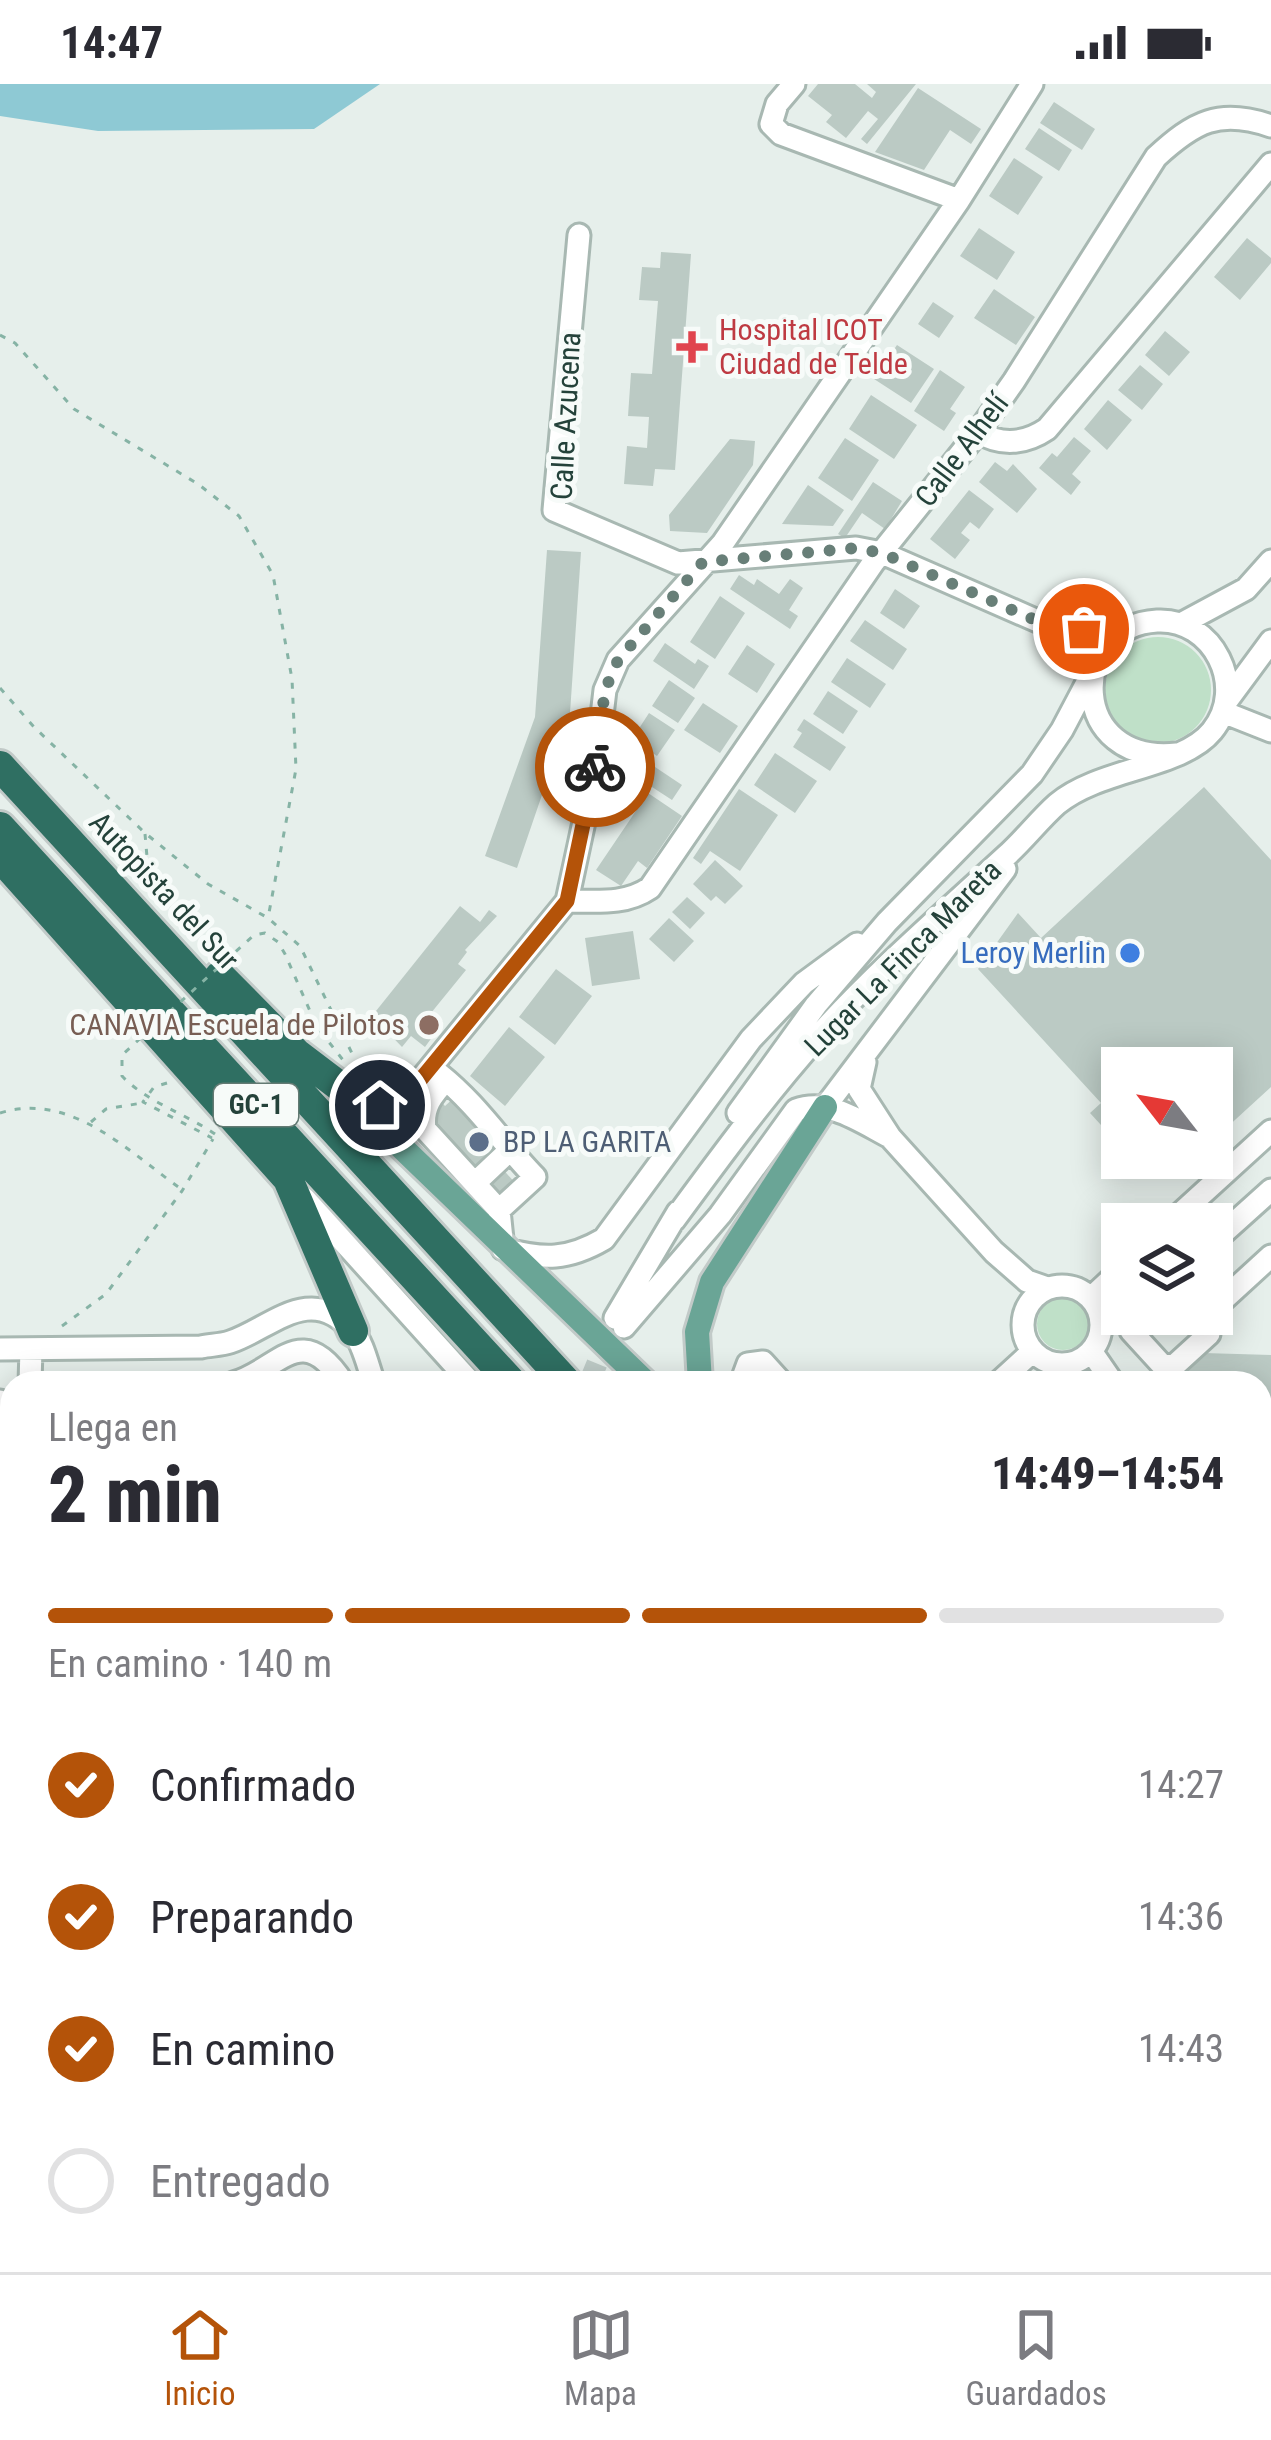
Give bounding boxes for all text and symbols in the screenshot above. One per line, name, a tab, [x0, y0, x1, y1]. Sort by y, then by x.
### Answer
text: 14:47	[60, 16, 163, 69]
place label: Hospital ICOT Ciudad de Telde	[719, 312, 908, 381]
street label: Calle Azucena	[544, 331, 587, 501]
marker: Hospital ICOT Ciudad de Telde	[676, 331, 708, 363]
street label: Calle Alhelí	[908, 385, 1017, 513]
pin	[1033, 578, 1135, 680]
icon: bag	[1051, 596, 1117, 662]
courier	[535, 707, 655, 827]
icon: bike	[562, 734, 628, 800]
street label: Autopista del Sur	[82, 805, 246, 977]
street label: Lugar La Finca Mareta	[797, 852, 1008, 1063]
place label: Leroy Merlin	[960, 935, 1106, 970]
marker: Leroy Merlin	[1117, 940, 1143, 966]
place label: CANAVIA Escuela de Pilotos	[69, 1007, 405, 1042]
marker: CANAVIA Escuela de Pilotos	[416, 1012, 442, 1038]
north arrow	[1101, 1047, 1233, 1179]
map controls	[1101, 1047, 1233, 1335]
pin	[329, 1054, 431, 1156]
icon: home	[347, 1072, 413, 1138]
road number: GC-1	[214, 1084, 298, 1126]
place label: BP LA GARITA	[503, 1124, 671, 1159]
marker: BP LA GARITA	[466, 1129, 492, 1155]
button: layers	[1101, 1203, 1233, 1335]
text: Llega en	[48, 1405, 178, 1451]
text: 14:49–14:54	[991, 1447, 1224, 1500]
text: 2 min	[48, 1450, 222, 1541]
text: En camino · 140 m	[48, 1641, 332, 1687]
icon: check	[48, 1752, 114, 1818]
text: Confirmado	[150, 1759, 356, 1812]
text: 14:27	[1138, 1762, 1224, 1808]
icon: check	[48, 1884, 114, 1950]
text: Preparando	[150, 1891, 354, 1944]
text: 14:36	[1138, 1894, 1224, 1940]
icon: check	[48, 2016, 114, 2082]
text: En camino	[150, 2023, 335, 2076]
text: 14:43	[1138, 2026, 1224, 2072]
text: Entregado	[150, 2155, 331, 2208]
tab: Inicio	[164, 2302, 236, 2413]
tab: Mapa	[564, 2302, 637, 2413]
tab: Guardados	[966, 2302, 1107, 2413]

